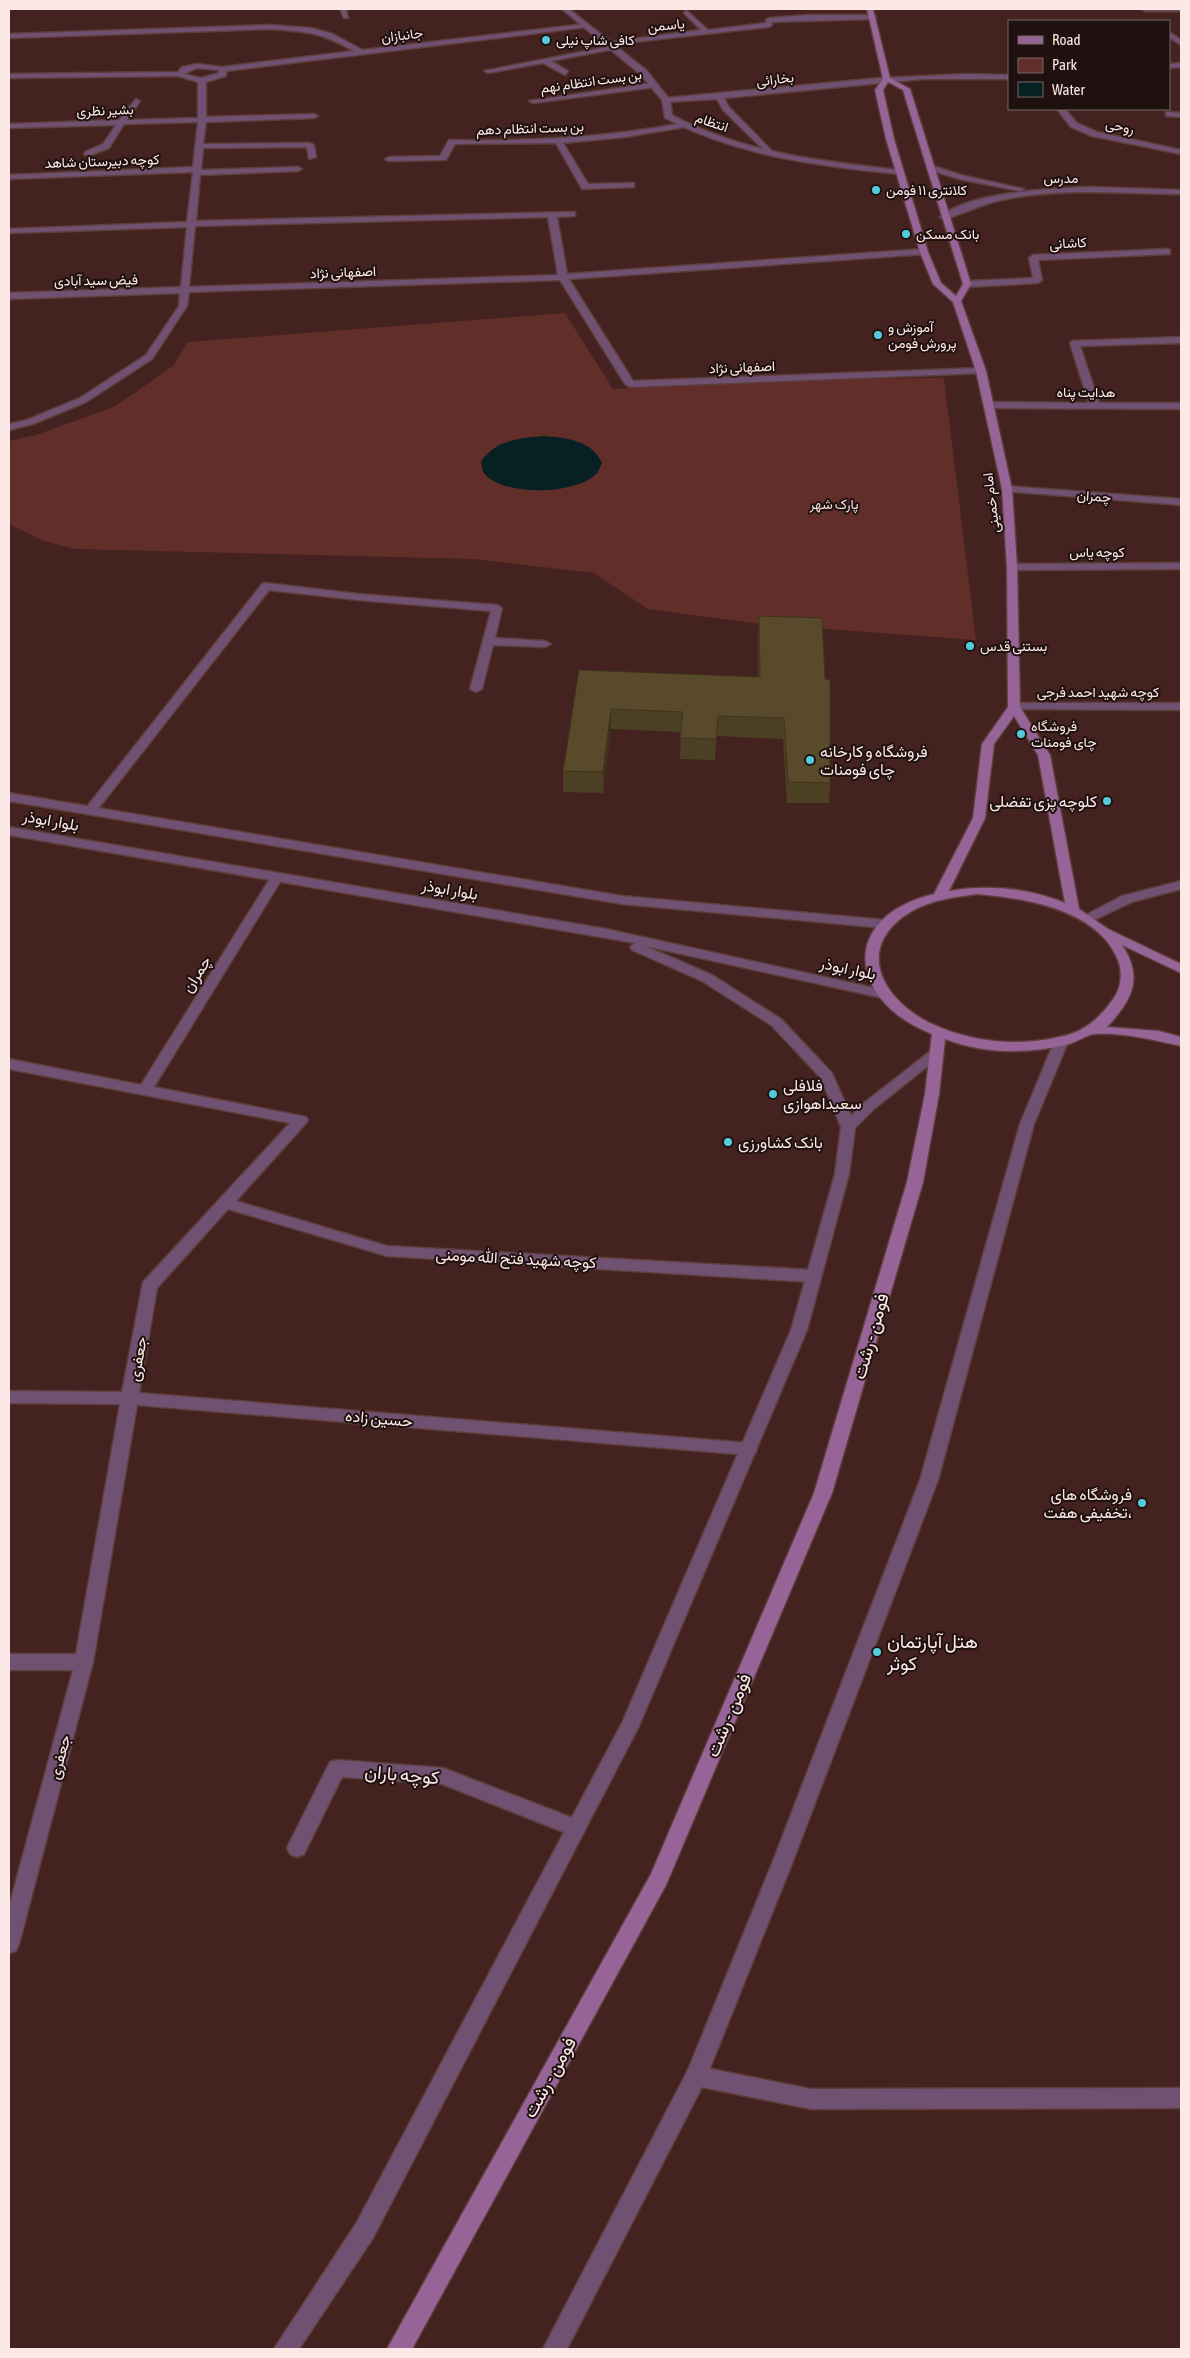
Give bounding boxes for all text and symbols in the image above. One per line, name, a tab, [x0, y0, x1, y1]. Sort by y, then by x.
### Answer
street label: یاسمن	[647, 15, 685, 36]
legend	[1008, 20, 1170, 110]
street label: جانبازان	[380, 24, 424, 46]
text: Road	[1052, 31, 1081, 48]
place label: کافی شاپ نیلی	[556, 32, 635, 50]
marker: کافی شاپ نیلی	[540, 34, 552, 46]
text: Park	[1052, 56, 1077, 73]
street label: بن بست انتظام نهم	[539, 66, 643, 97]
street label: بخارائی	[755, 69, 795, 90]
text: Water	[1052, 81, 1085, 98]
street label: بشیر نظری	[76, 101, 134, 120]
street label: انتظام	[693, 109, 731, 136]
street label: روحی	[1104, 115, 1136, 138]
street label: بن بست انتظام دهم	[476, 118, 584, 139]
street label: کوچه دبیرستان شاهد	[44, 151, 160, 173]
street label: مدرس	[1043, 170, 1079, 187]
place label: کلانتری ۱۱ فومن	[886, 182, 967, 199]
marker: کلانتری ۱۱ فومن	[870, 184, 882, 196]
place label: بانک مسکن	[916, 226, 979, 243]
marker: بانک مسکن	[900, 228, 912, 240]
street label: کاشانی	[1049, 234, 1087, 253]
street label: اصفهانی نژاد	[310, 263, 376, 282]
street label: فیض سید آبادی	[54, 271, 138, 290]
place label: آموزش و پرورش فومن	[888, 319, 957, 353]
marker: آموزش و پرورش فومن	[872, 329, 884, 341]
street label: اصفهانی نژاد	[709, 358, 775, 377]
street label: هدایت پناه	[1057, 384, 1116, 402]
street label: امام خمینی	[979, 472, 1004, 534]
street label: چمران	[1076, 487, 1112, 507]
park label: پارک شهر	[808, 496, 859, 514]
street label: کوچه یاس	[1069, 544, 1125, 562]
place label: بستنی قدس	[980, 638, 1047, 655]
marker: بستنی قدس	[964, 640, 976, 652]
street label: کوچه شهید احمد فرجی	[1037, 684, 1159, 702]
place label: فروشگاه چای فومنات	[1031, 718, 1097, 752]
marker: فروشگاه چای فومنات	[1015, 728, 1027, 740]
place label: فروشگاه و کارخانه چای فومنات	[820, 742, 928, 781]
marker: فروشگاه و کارخانه چای فومنات	[804, 754, 816, 766]
place label: کلوچه پزی تفضلی	[989, 792, 1097, 813]
marker: کلوچه پزی تفضلی	[1101, 795, 1113, 807]
street label: بلوار ابوذر	[20, 806, 81, 836]
street label: بلوار ابوذر	[419, 875, 480, 905]
street label: چمران	[178, 952, 217, 997]
street label: بلوار ابوذر	[817, 953, 878, 985]
place label: فلافلی سعیداهوازی	[783, 1076, 862, 1114]
marker: فلافلی سعیداهوازی	[767, 1088, 779, 1100]
place label: بانک کشاورزی	[738, 1133, 823, 1153]
marker: بانک کشاورزی	[722, 1136, 734, 1148]
street label: کوچه شهید فتح الله مومنی	[435, 1245, 597, 1274]
street label: فومن - رشت	[847, 1290, 894, 1382]
street label: جعفری	[124, 1335, 152, 1383]
street label: حسین زاده	[344, 1406, 414, 1432]
place label: فروشگاه های تخفیفی هفت،	[1044, 1485, 1132, 1523]
marker: فروشگاه های تخفیفی هفت،	[1136, 1497, 1148, 1509]
place label: هتل آپارتمان کوثر	[886, 1630, 978, 1675]
marker: هتل آپارتمان کوثر	[871, 1646, 883, 1658]
street label: فومن - رشت	[701, 1670, 756, 1760]
street label: جعفری	[44, 1733, 76, 1782]
street label: کوچه باران	[363, 1760, 440, 1791]
street label: فومن - رشت	[518, 2033, 581, 2122]

